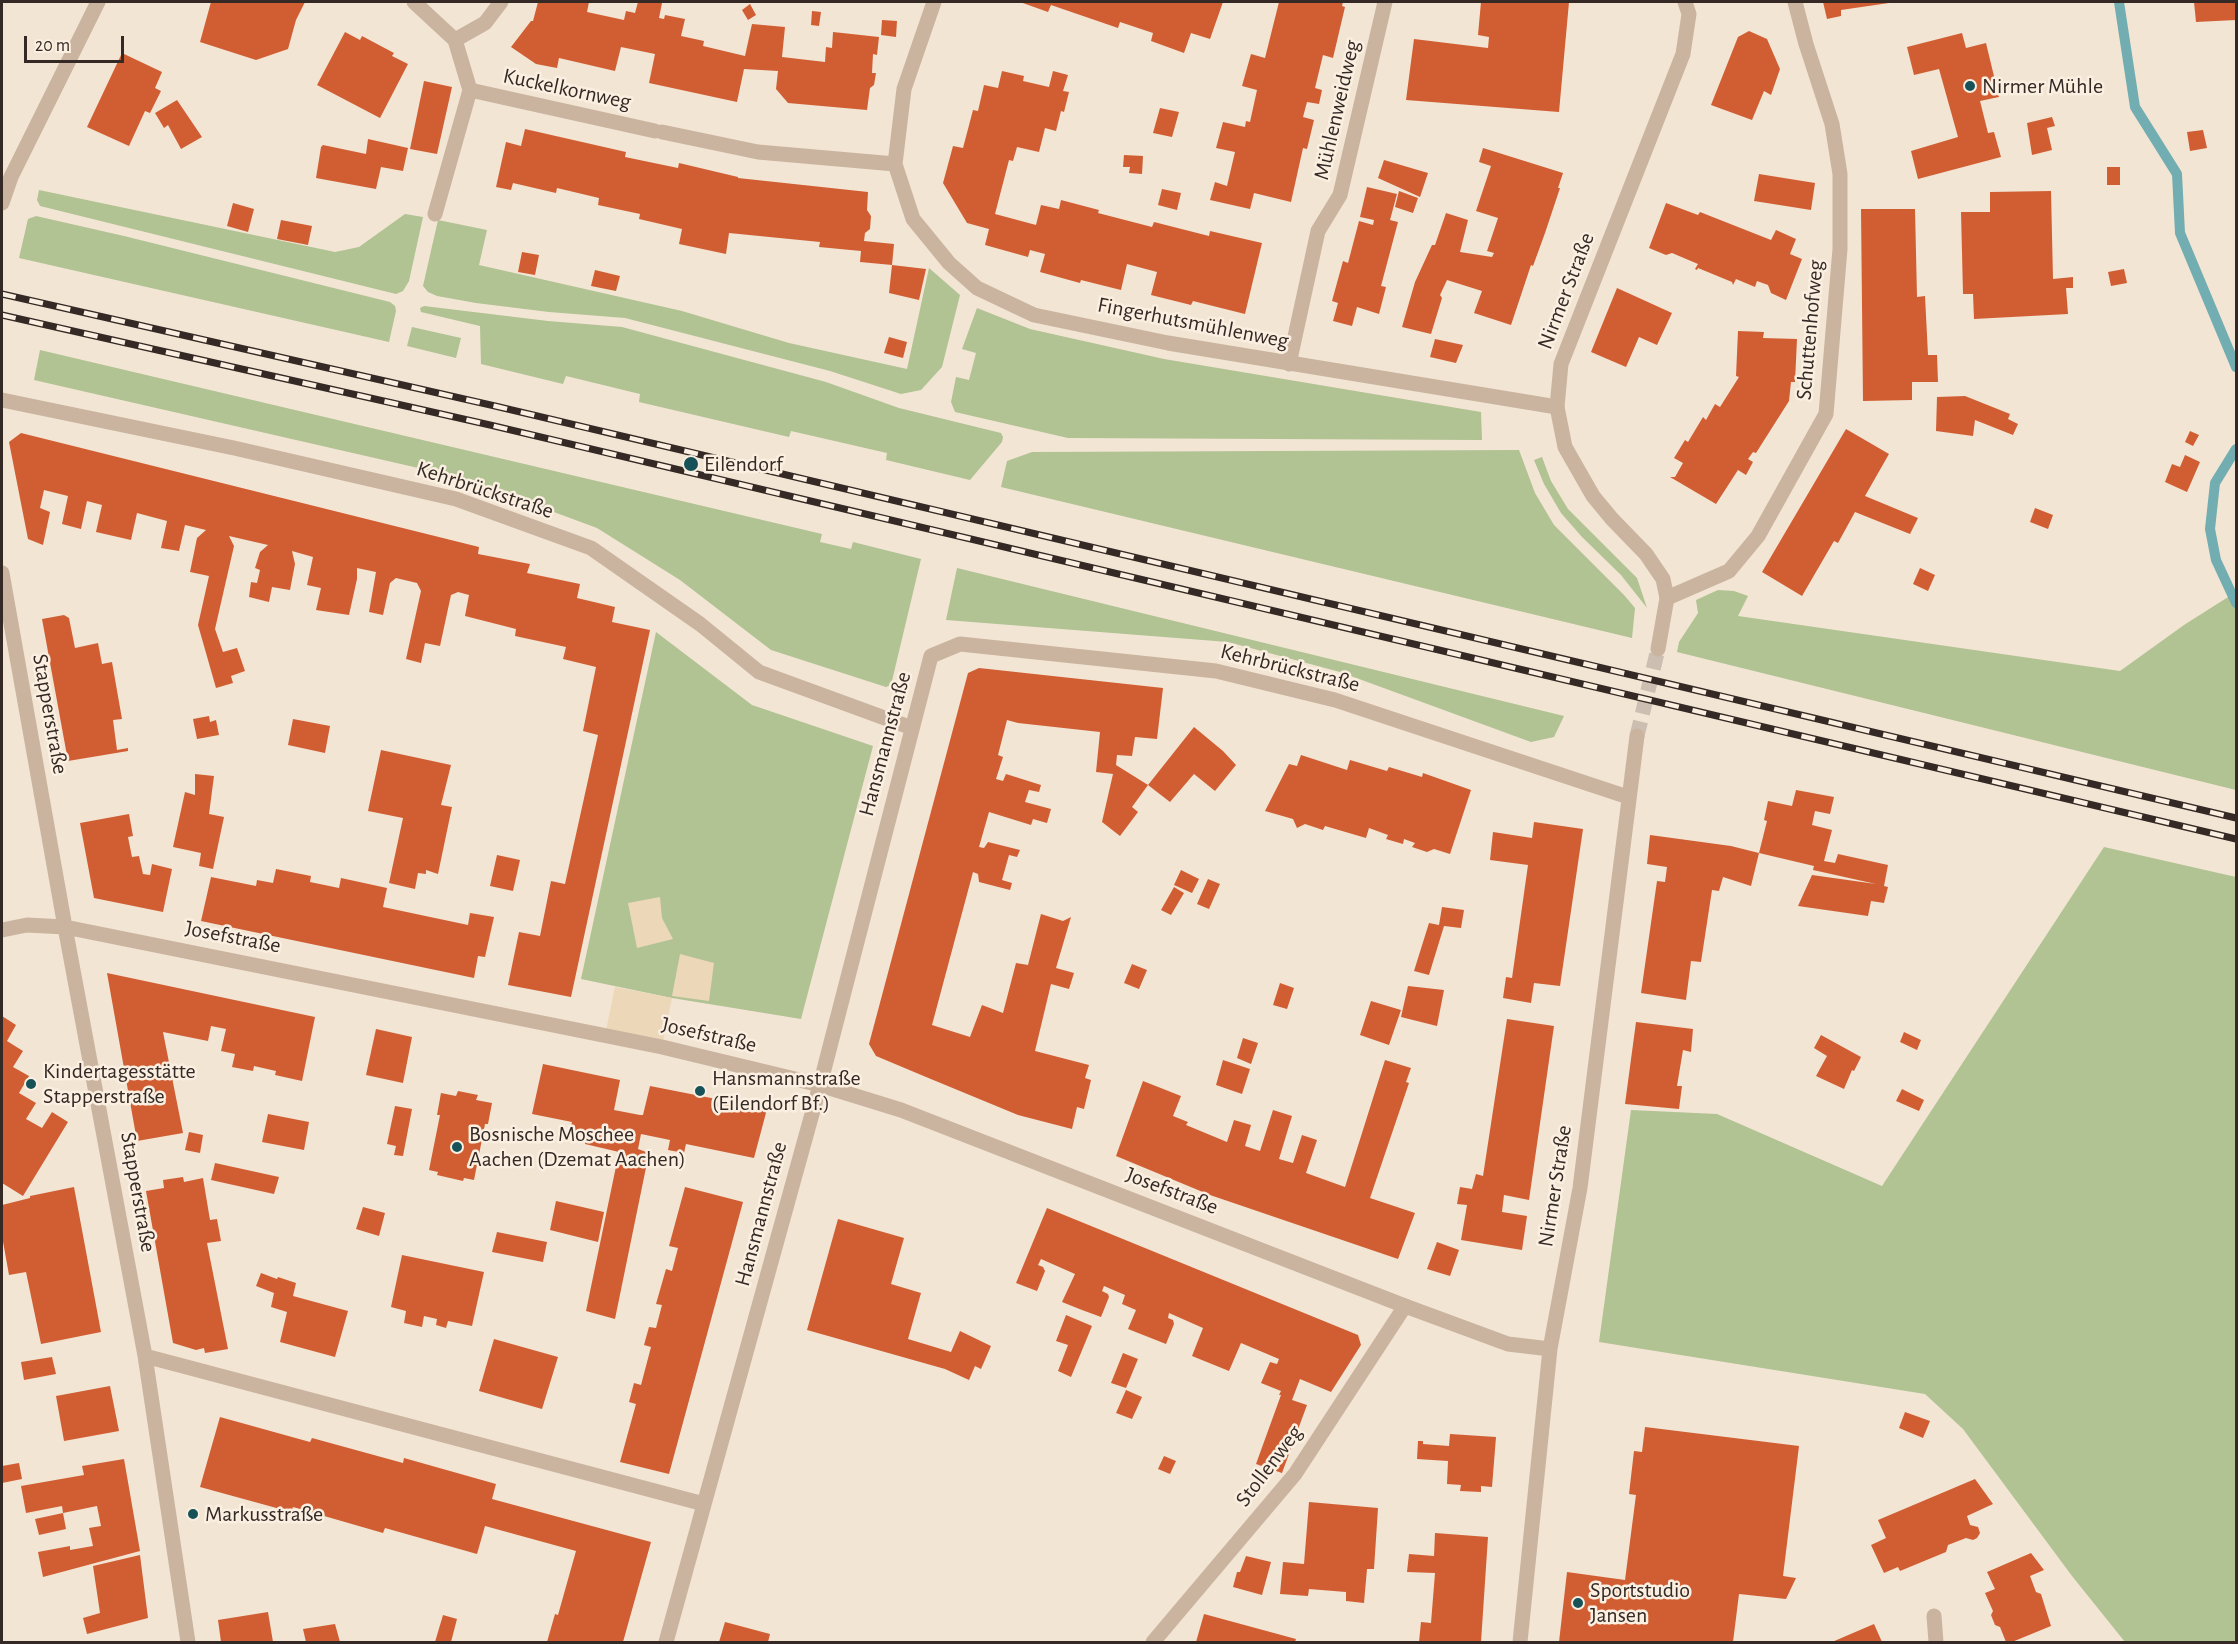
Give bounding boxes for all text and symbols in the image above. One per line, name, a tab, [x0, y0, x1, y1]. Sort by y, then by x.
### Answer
scale bar	[27, 24, 128, 62]
text: 20 m	[35, 37, 70, 55]
street label: Mühlenweidweg	[1308, 38, 1366, 182]
street label: Kuckelkornweg	[501, 63, 633, 115]
place label: Nirmer Mühle	[1982, 73, 2103, 99]
marker: Nirmer Mühle	[1963, 79, 1977, 93]
street label: Nirmer Straße	[1532, 229, 1600, 353]
street label: Schuttenhofweg	[1791, 259, 1829, 401]
street label: Fingerhutsmühlenweg	[1095, 292, 1291, 354]
place label: Eilendorf	[704, 451, 783, 477]
street label: Kehrbrückstraße	[413, 455, 557, 525]
marker: Eilendorf	[682, 455, 700, 473]
street label: Kehrbrückstraße	[1218, 638, 1362, 698]
street label: Stapperstraße	[26, 652, 74, 776]
street label: Hansmannstraße	[853, 669, 917, 819]
street label: Josefstraße	[183, 915, 283, 959]
street label: Josefstraße	[659, 1011, 759, 1059]
place label: Kindertagesstätte Stapperstraße	[43, 1058, 196, 1110]
place label: Hansmannstraße (Eilendorf Bf.)	[712, 1065, 861, 1116]
marker: Kindertagesstätte Stapperstraße	[24, 1077, 38, 1091]
marker: Hansmannstraße (Eilendorf Bf.)	[693, 1084, 707, 1098]
place label: Bosnische Moschee Aachen (Dzemat Aachen)	[469, 1121, 686, 1172]
street label: Nirmer Straße	[1532, 1123, 1578, 1249]
street label: Stapperstraße	[114, 1130, 162, 1254]
street label: Hansmannstraße	[729, 1139, 793, 1289]
marker: Bosnische Moschee Aachen (Dzemat Aachen)	[450, 1140, 464, 1154]
street label: Josefstraße	[1122, 1161, 1222, 1221]
street label: Stollenweg	[1230, 1420, 1308, 1512]
place label: Markusstraße	[205, 1501, 323, 1527]
marker: Markusstraße	[186, 1507, 200, 1521]
place label: Sportstudio Jansen	[1590, 1577, 1690, 1628]
marker: Sportstudio Jansen	[1571, 1596, 1585, 1610]

